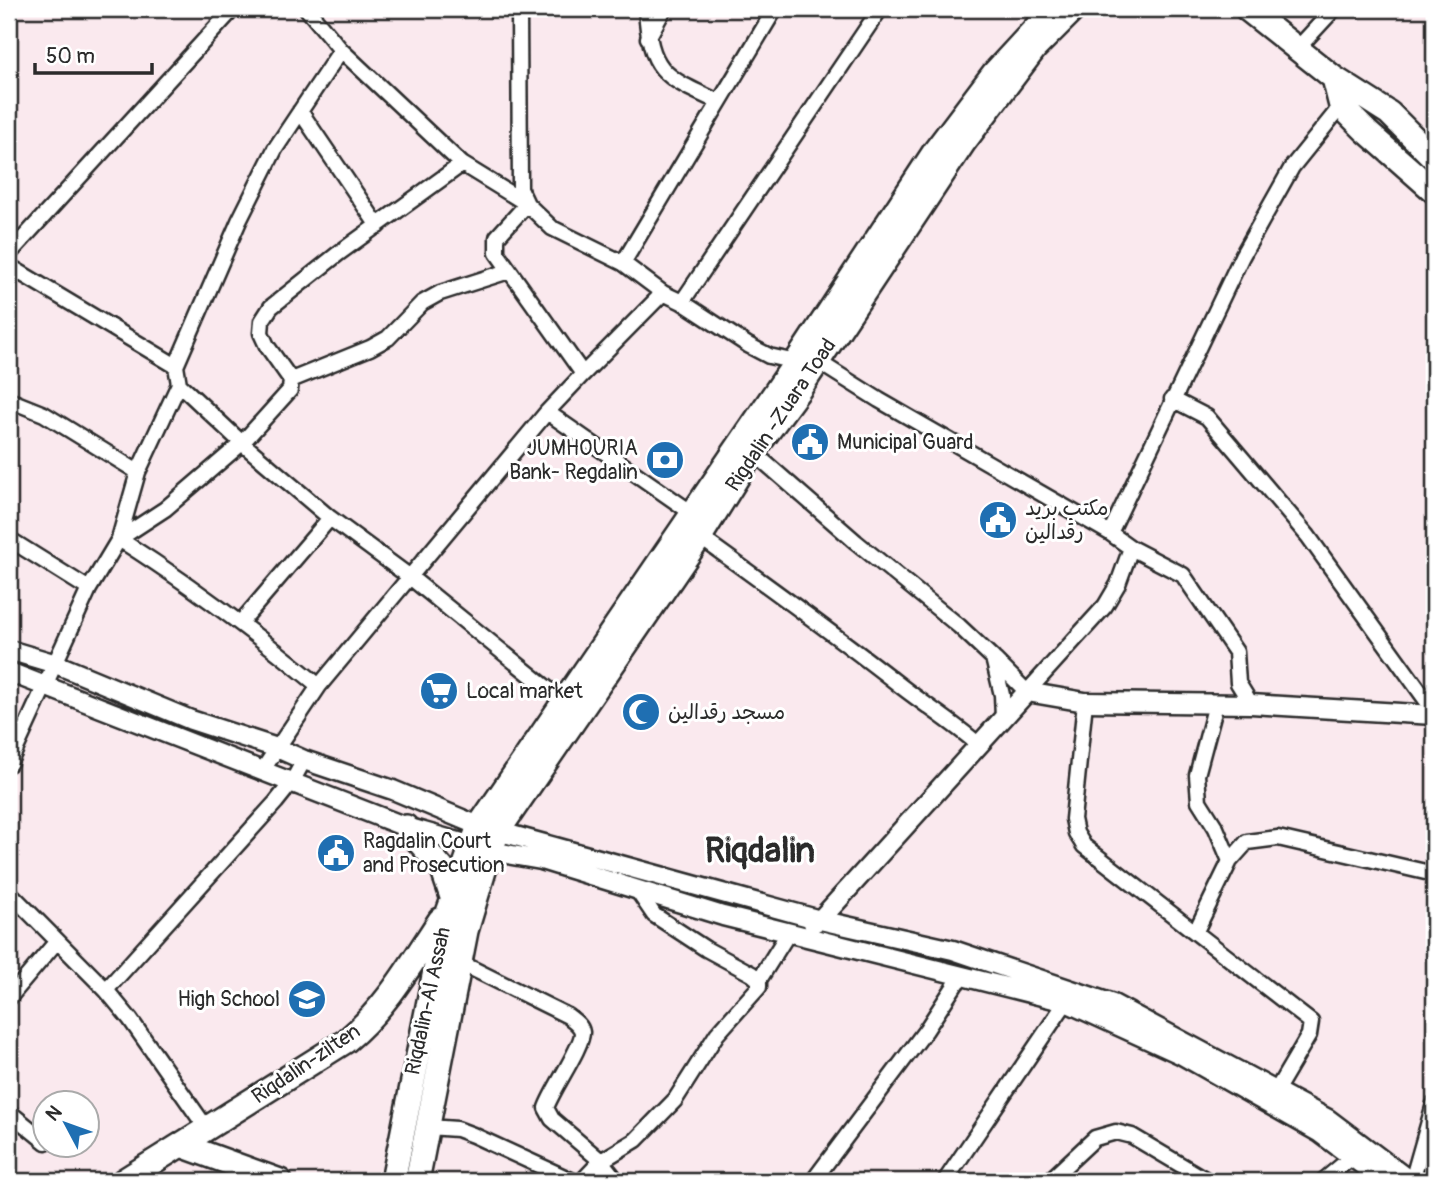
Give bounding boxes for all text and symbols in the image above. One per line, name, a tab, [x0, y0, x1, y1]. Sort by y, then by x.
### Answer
scale bar	[35, 32, 152, 76]
text: 50 m	[46, 43, 95, 70]
street label: Rigdalin -Zuara Toad	[720, 333, 842, 497]
public building icon: Municipal Guard	[789, 421, 831, 463]
place label: Municipal Guard	[837, 429, 974, 456]
place label: JUMHOURIA Bank- Regdalin	[509, 435, 638, 486]
bank icon: JUMHOURIA Bank- Regdalin	[644, 439, 686, 481]
place label: مكتب بريد رقدالين	[1025, 495, 1109, 546]
public building icon: مكتب بريد رقدالين	[977, 499, 1019, 541]
supermarket icon: Local market	[418, 670, 460, 712]
place label: Local market	[466, 678, 583, 705]
mosque icon: مسجد رقدالين	[620, 691, 662, 733]
place label: مسجد رقدالين	[668, 699, 785, 726]
place label: Ragdalin Court and Prosecution	[363, 828, 505, 879]
district label: Riqdalin	[705, 829, 815, 873]
public building icon: Ragdalin Court and Prosecution	[315, 832, 357, 874]
street label: Riqdalin-Al Assah	[399, 925, 457, 1077]
school or university icon: High School	[286, 978, 328, 1020]
place label: High School	[177, 986, 280, 1013]
street label: Riqdalin-zilten	[247, 1018, 365, 1110]
north arrow	[32, 1088, 102, 1158]
text: N	[41, 1101, 67, 1126]

